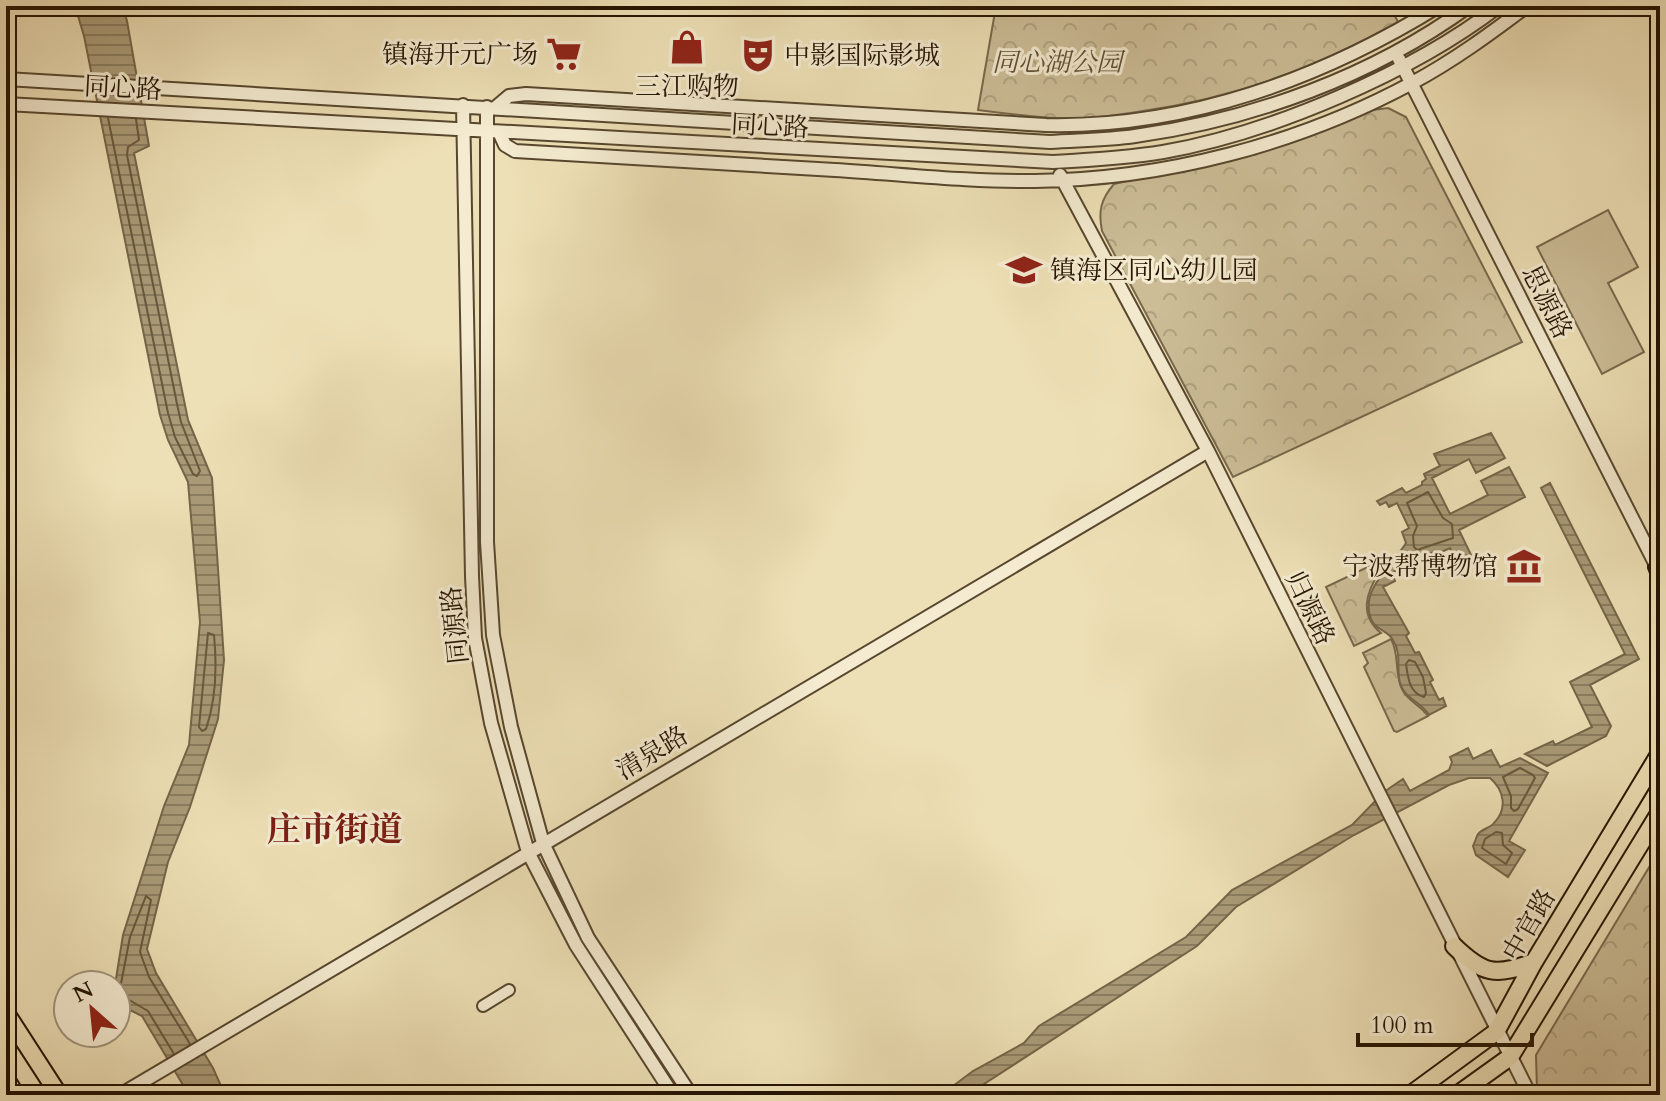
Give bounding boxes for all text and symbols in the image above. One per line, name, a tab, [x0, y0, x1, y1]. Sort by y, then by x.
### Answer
shop icon: 三江购物	[668, 28, 706, 66]
supermarket icon: 镇海开元广场	[545, 35, 583, 73]
theatre icon: 中影国际影城	[739, 36, 777, 74]
place label: 镇海开元广场	[382, 37, 538, 72]
place label: 中影国际影城	[784, 38, 940, 73]
park label: 同心湖公园	[992, 45, 1126, 80]
street label: 同心路	[83, 68, 163, 108]
place label: 三江购物	[635, 69, 739, 104]
street label: 同心路	[730, 106, 810, 146]
school or university icon: 镇海区同心幼儿园	[1005, 251, 1043, 289]
place label: 镇海区同心幼儿园	[1050, 253, 1258, 288]
street label: 思源路	[1514, 259, 1580, 345]
museum icon: 宁波帮博物馆	[1505, 547, 1543, 585]
place label: 宁波帮博物馆	[1342, 549, 1498, 584]
street label: 归源路	[1277, 565, 1343, 651]
street label: 同源路	[434, 584, 476, 666]
street label: 清泉路	[610, 718, 694, 788]
district label: 庄市街道	[267, 807, 403, 853]
street label: 中官路	[1494, 882, 1564, 968]
north arrow	[52, 969, 132, 1049]
text: N	[68, 974, 99, 1010]
scale bar	[1358, 997, 1532, 1047]
text: 100 m	[1370, 1009, 1434, 1042]

